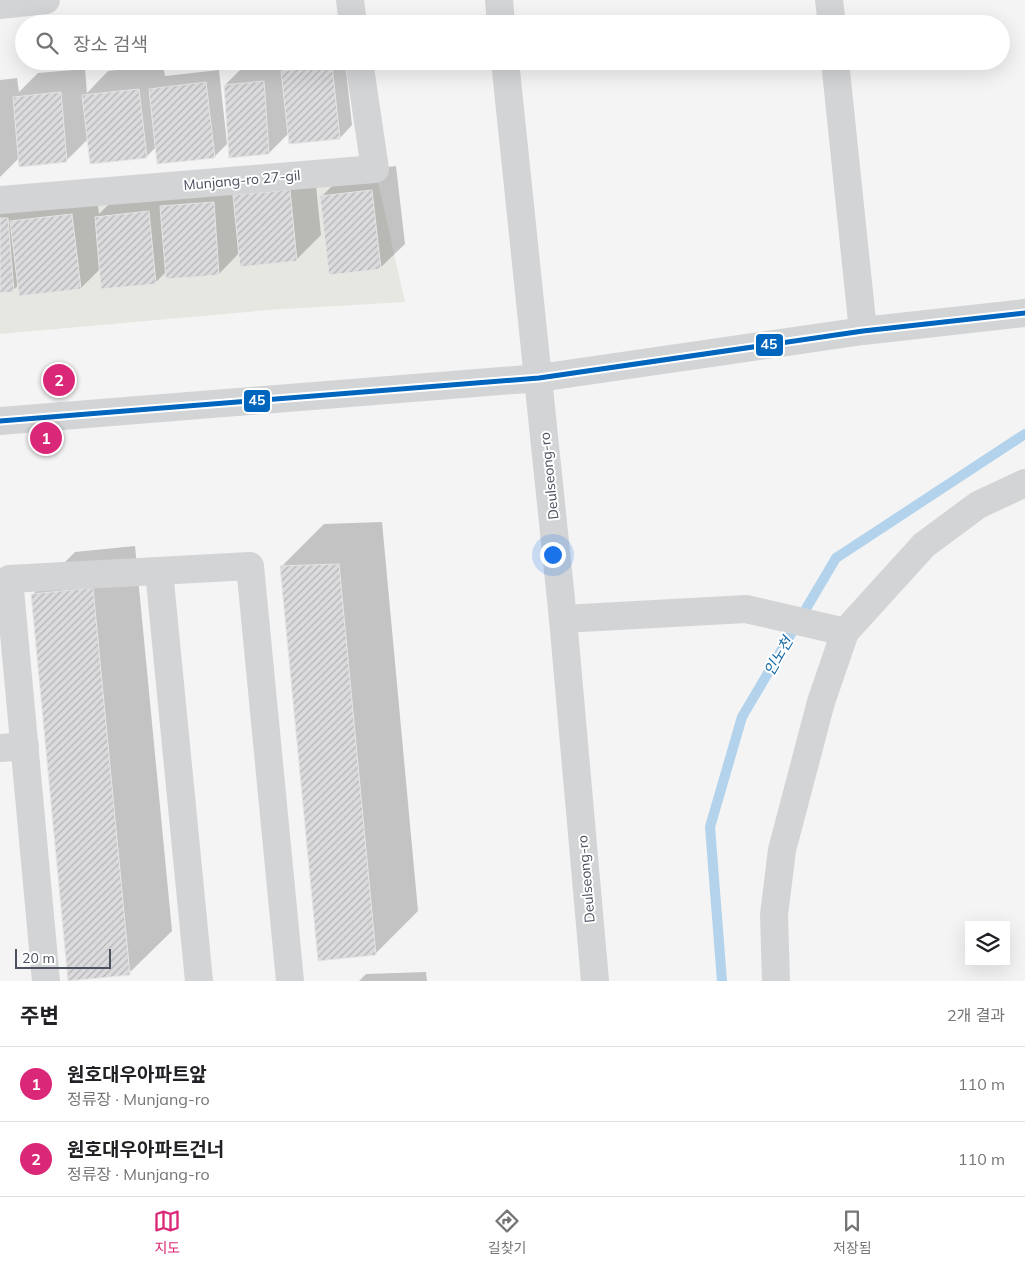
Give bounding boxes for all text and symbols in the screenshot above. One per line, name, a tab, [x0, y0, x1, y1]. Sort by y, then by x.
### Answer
search box	[15, 15, 1010, 70]
icon: search	[33, 29, 61, 57]
text: 장소 검색	[73, 32, 148, 56]
street label: Munjang-ro 27-gil	[183, 166, 301, 194]
line badge: 45	[755, 333, 784, 357]
text: 45	[761, 335, 777, 353]
pin: 2	[43, 361, 75, 399]
line badge: 45	[243, 389, 271, 413]
text: 45	[249, 391, 265, 409]
pin: 1	[30, 419, 62, 457]
street label: Deulseong-ro	[535, 431, 563, 521]
your location	[540, 542, 566, 568]
water label: 인노천	[759, 631, 798, 679]
street label: Deulseong-ro	[573, 835, 599, 923]
map controls	[965, 921, 1010, 966]
button: layers	[965, 921, 1010, 966]
scale bar	[15, 946, 111, 969]
text: 20 m	[22, 949, 55, 967]
text: 주변	[20, 1002, 59, 1028]
text: 2개 결과	[947, 1005, 1005, 1025]
text: 원호대우아파트앞	[67, 1062, 207, 1086]
text: 1	[31, 1074, 41, 1094]
text: 110 m	[958, 1074, 1005, 1094]
text: 정류장 · Munjang-ro	[67, 1089, 210, 1109]
text: 원호대우아파트건너	[67, 1137, 224, 1161]
text: 2	[31, 1149, 41, 1169]
text: 110 m	[958, 1149, 1005, 1169]
text: 정류장 · Munjang-ro	[67, 1164, 210, 1184]
tab: 지도	[153, 1207, 181, 1257]
tab: 길찾기	[488, 1207, 526, 1257]
tab: 저장됨	[833, 1207, 872, 1257]

